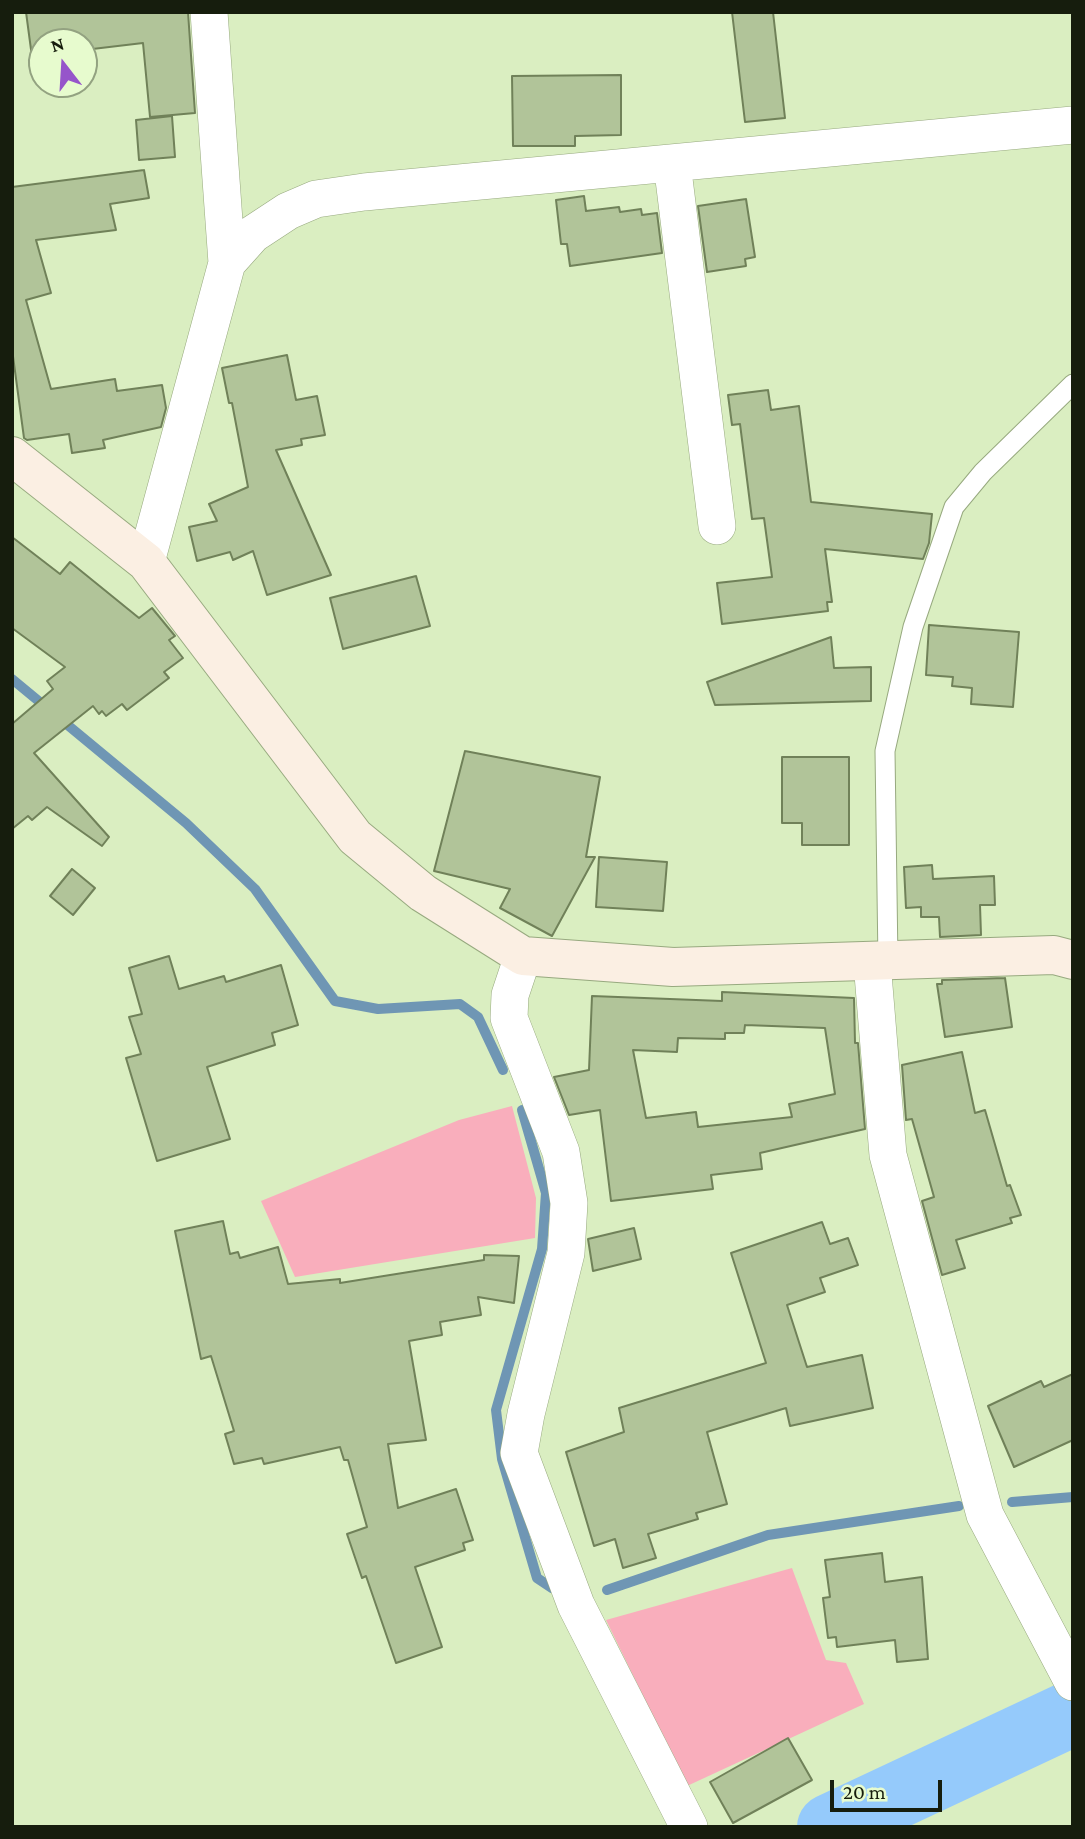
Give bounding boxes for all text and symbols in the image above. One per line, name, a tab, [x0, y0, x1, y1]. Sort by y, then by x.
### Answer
north arrow	[28, 28, 98, 98]
text: N	[48, 32, 67, 56]
scale bar	[833, 1766, 945, 1810]
text: 20 m	[843, 1780, 886, 1804]

